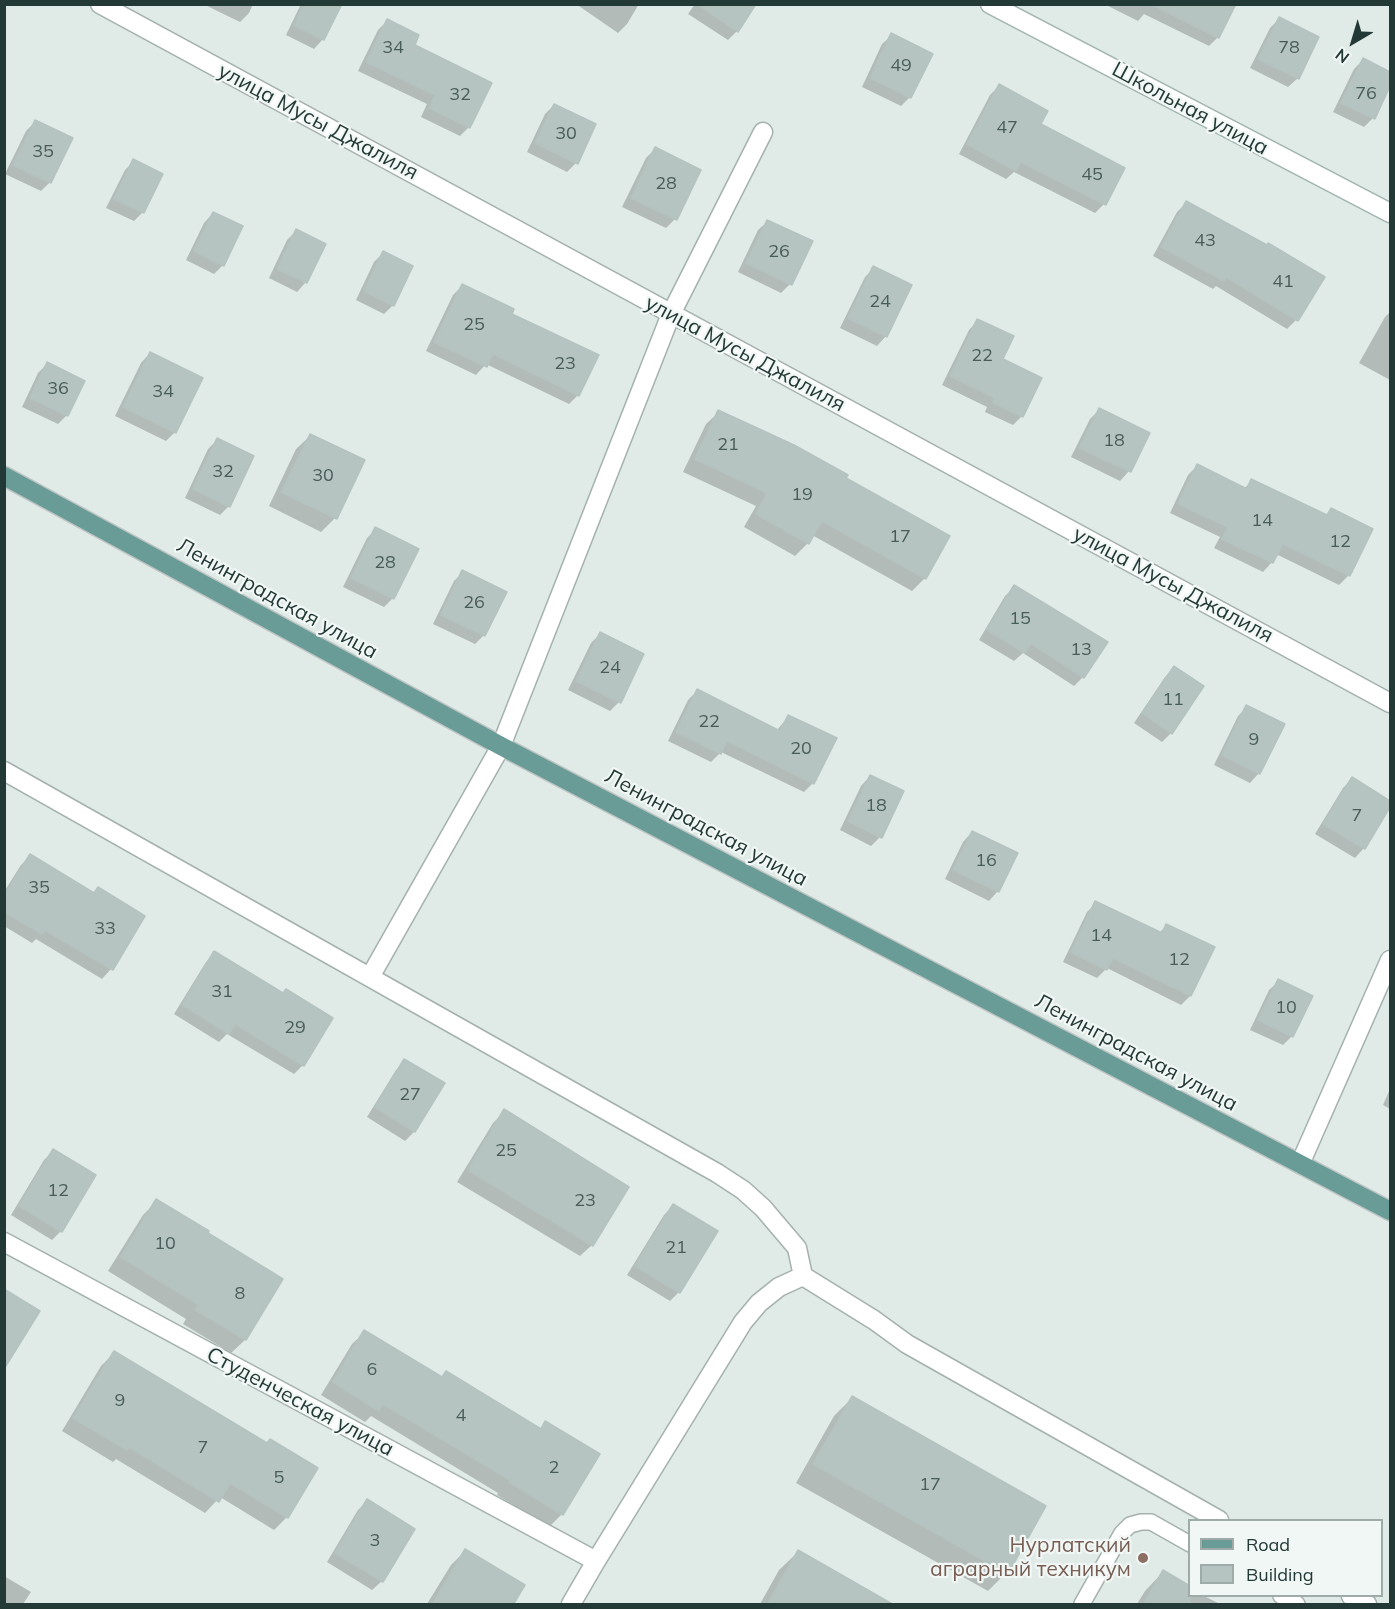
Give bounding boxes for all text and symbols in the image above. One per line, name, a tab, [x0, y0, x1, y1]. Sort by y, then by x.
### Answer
north arrow	[1323, 12, 1383, 72]
house number: 34	[382, 37, 404, 59]
house number: 78	[1278, 37, 1300, 59]
text: N	[1331, 45, 1353, 68]
house number: 49	[890, 55, 912, 77]
street label: Школьная улица	[1108, 57, 1272, 161]
street label: улица Мусы Джалиля	[214, 59, 422, 185]
house number: 76	[1355, 83, 1377, 105]
house number: 32	[449, 84, 471, 106]
house number: 47	[996, 117, 1018, 139]
house number: 30	[555, 123, 577, 145]
house number: 35	[32, 141, 54, 163]
house number: 45	[1081, 164, 1103, 186]
house number: 28	[655, 173, 677, 195]
house number: 43	[1194, 230, 1216, 252]
house number: 26	[768, 241, 790, 263]
house number: 41	[1272, 271, 1294, 293]
street label: улица Мусы Джалиля	[641, 291, 849, 417]
house number: 24	[869, 291, 891, 313]
house number: 25	[463, 314, 485, 336]
house number: 22	[971, 345, 993, 367]
house number: 23	[554, 353, 576, 375]
house number: 36	[47, 378, 69, 400]
house number: 34	[152, 381, 174, 403]
house number: 18	[1103, 430, 1125, 452]
house number: 21	[717, 434, 739, 456]
house number: 32	[212, 461, 234, 483]
house number: 30	[312, 465, 334, 487]
house number: 19	[791, 484, 813, 506]
house number: 14	[1251, 510, 1273, 532]
street label: улица Мусы Джалиля	[1069, 522, 1277, 648]
house number: 17	[889, 526, 911, 548]
house number: 12	[1329, 531, 1351, 553]
street label: Ленинградская улица	[172, 533, 382, 665]
house number: 28	[374, 552, 396, 574]
house number: 26	[463, 592, 485, 614]
house number: 15	[1009, 608, 1031, 630]
house number: 13	[1070, 639, 1092, 661]
house number: 24	[599, 657, 621, 679]
house number: 11	[1162, 689, 1184, 711]
house number: 22	[698, 711, 720, 733]
house number: 9	[1249, 729, 1259, 751]
house number: 20	[790, 738, 812, 760]
street label: Ленинградская улица	[600, 764, 812, 892]
house number: 18	[865, 795, 887, 817]
house number: 7	[1352, 805, 1362, 827]
house number: 16	[975, 850, 997, 872]
house number: 35	[28, 877, 50, 899]
house number: 33	[94, 918, 116, 940]
house number: 14	[1090, 925, 1112, 947]
house number: 12	[1168, 949, 1190, 971]
house number: 31	[211, 981, 233, 1003]
street label: Ленинградская улица	[1030, 989, 1242, 1117]
house number: 10	[1275, 997, 1297, 1019]
house number: 29	[284, 1017, 306, 1039]
house number: 27	[399, 1084, 421, 1106]
house number: 25	[495, 1140, 517, 1162]
house number: 12	[47, 1180, 69, 1202]
house number: 23	[574, 1190, 596, 1212]
house number: 10	[154, 1233, 176, 1255]
house number: 21	[665, 1237, 687, 1259]
house number: 8	[235, 1283, 245, 1305]
street label: Студенческая улица	[202, 1342, 398, 1462]
house number: 6	[367, 1359, 377, 1381]
house number: 9	[115, 1390, 125, 1412]
house number: 4	[456, 1405, 466, 1427]
house number: 7	[198, 1437, 208, 1459]
house number: 2	[549, 1457, 559, 1479]
house number: 5	[274, 1467, 284, 1489]
house number: 17	[919, 1474, 941, 1496]
legend	[1188, 1519, 1383, 1597]
house number: 3	[370, 1530, 380, 1552]
place label: Нурлатский аграрный техникум	[930, 1533, 1131, 1583]
text: Road	[1246, 1533, 1290, 1556]
marker: Нурлатский аграрный техникум	[1136, 1551, 1150, 1565]
text: Building	[1246, 1563, 1314, 1586]

